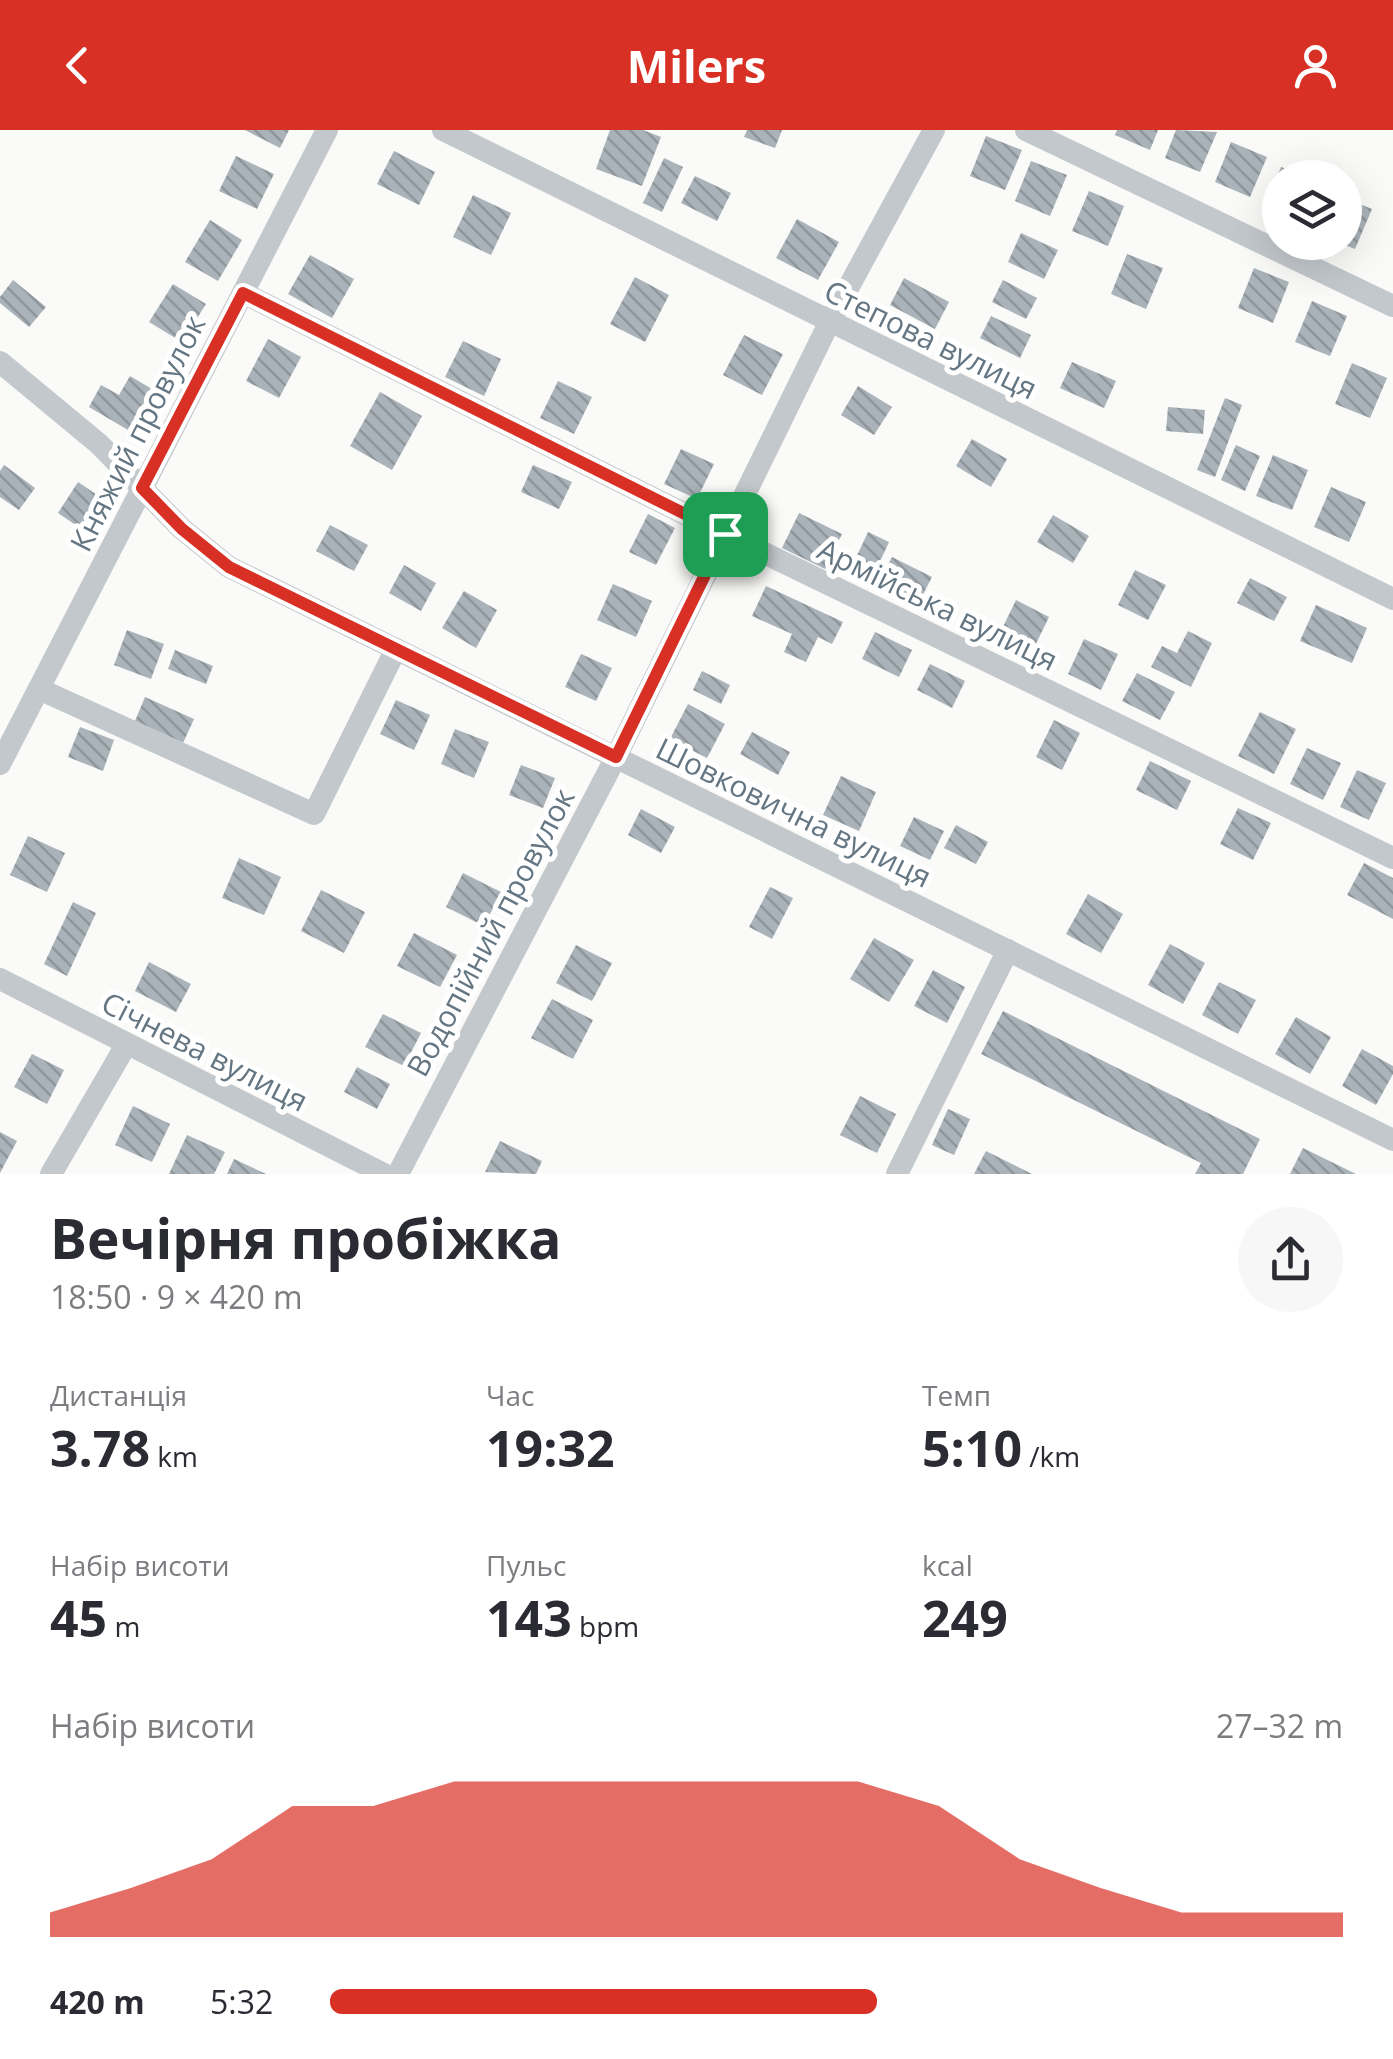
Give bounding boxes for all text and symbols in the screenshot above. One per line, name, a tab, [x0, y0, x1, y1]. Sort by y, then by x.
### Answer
text: Milers	[627, 35, 766, 96]
icon: back	[50, 38, 105, 93]
icon: person	[1288, 38, 1343, 93]
map controls	[1262, 160, 1362, 260]
button: layers	[1262, 160, 1362, 260]
street label: Степова вулиця	[818, 270, 1044, 408]
street label: Княжий провулок	[60, 307, 214, 558]
pin	[683, 492, 768, 577]
icon: arrive	[698, 507, 753, 562]
street label: Армійська вулиця	[811, 528, 1065, 680]
street label: Шовковична вулиця	[649, 727, 939, 897]
street label: Водопійний провулок	[397, 780, 584, 1083]
street label: Січнева вулиця	[95, 981, 315, 1121]
text: Вечірня пробіжка	[50, 1200, 561, 1275]
button: share	[1238, 1207, 1343, 1312]
text: 18:50 · 9 × 420 m	[50, 1275, 303, 1318]
text: Дистанція	[50, 1376, 187, 1414]
text: Час	[486, 1376, 534, 1414]
text: Темп	[922, 1376, 991, 1414]
text: 3.78	[50, 1414, 150, 1482]
text: 19:32	[486, 1414, 615, 1482]
text: 5:10	[922, 1414, 1022, 1482]
text: km	[150, 1437, 198, 1475]
text: /km	[1022, 1437, 1080, 1475]
text: Набір висоти	[50, 1546, 229, 1584]
text: Пульс	[486, 1546, 566, 1584]
text: kcal	[922, 1546, 973, 1584]
text: 45	[50, 1584, 107, 1652]
text: 143	[486, 1584, 572, 1652]
text: 249	[922, 1584, 1008, 1652]
text: m	[107, 1607, 140, 1645]
text: bpm	[572, 1607, 639, 1645]
text: Набір висоти	[50, 1704, 255, 1747]
text: 27–32 m	[1216, 1704, 1343, 1747]
text: 420 m	[50, 1980, 145, 2023]
text: 5:32	[210, 1980, 273, 2023]

